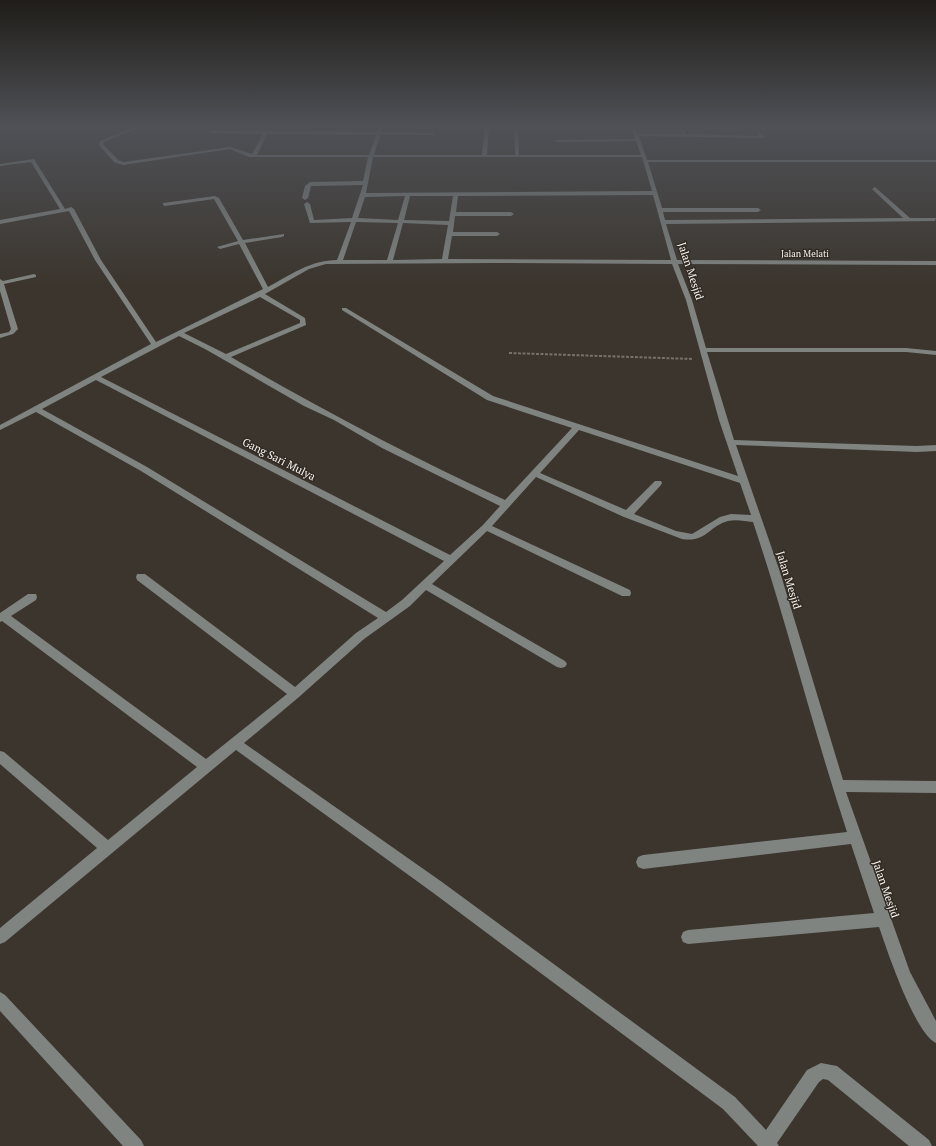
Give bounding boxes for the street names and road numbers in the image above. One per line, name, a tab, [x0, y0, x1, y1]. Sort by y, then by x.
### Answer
street label: Jalan Mesjid	[675, 240, 707, 302]
street label: Jalan Melati	[781, 248, 829, 260]
street label: Gang Sari Mulya	[240, 435, 318, 484]
street label: Jalan Mesjid	[774, 549, 804, 611]
street label: Jalan Mesjid	[870, 858, 902, 920]

